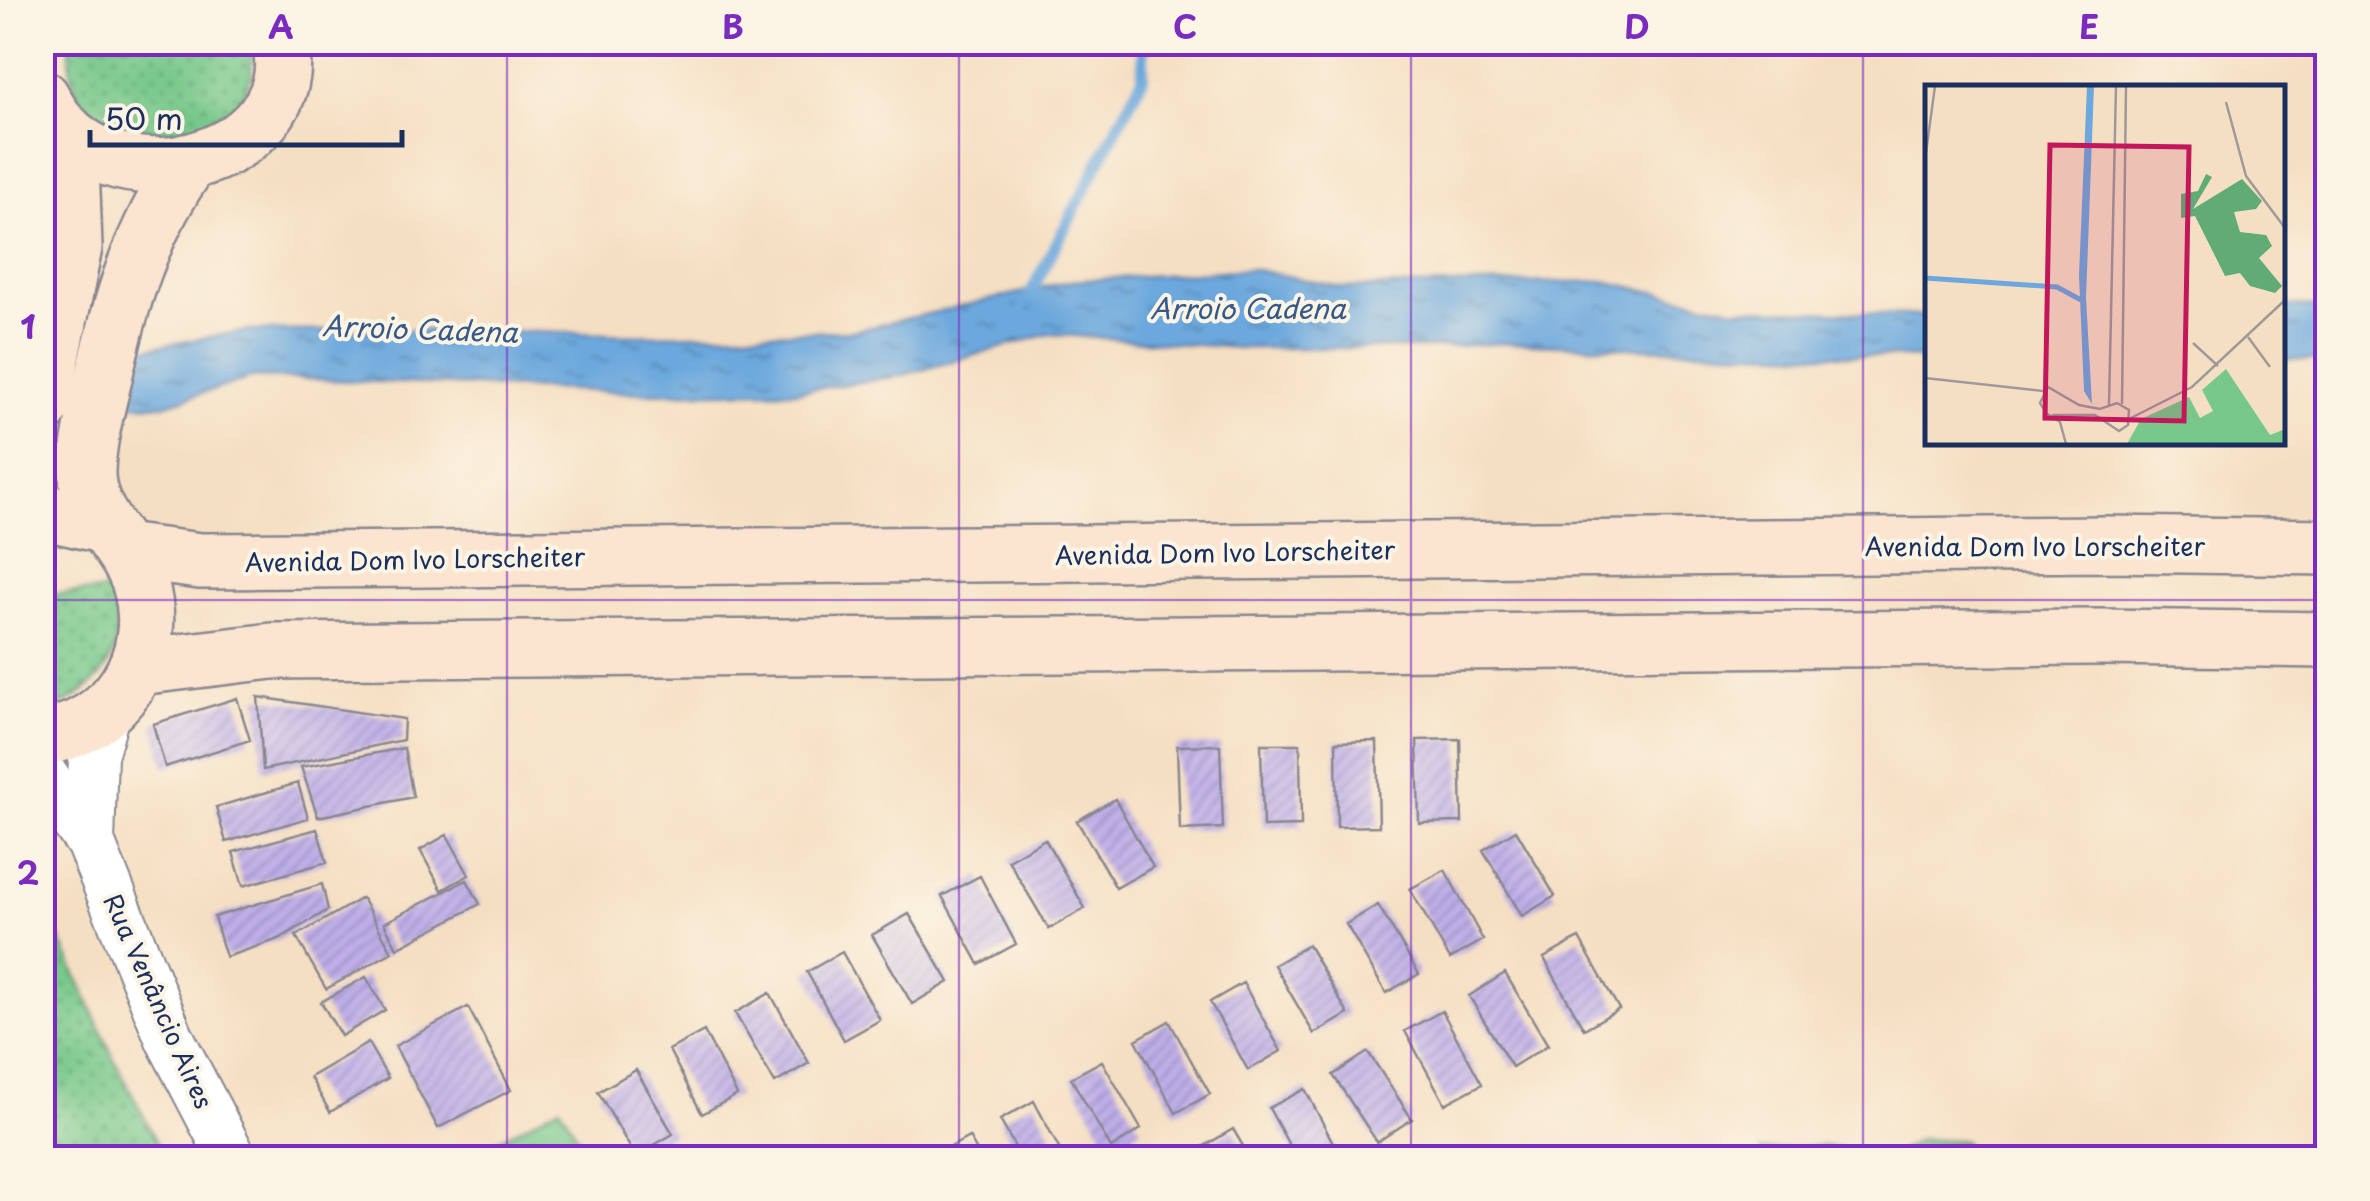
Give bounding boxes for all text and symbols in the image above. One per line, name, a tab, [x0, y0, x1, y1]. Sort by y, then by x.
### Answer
text: A	[268, 2, 294, 50]
text: B	[722, 2, 744, 50]
text: C	[1173, 2, 1197, 50]
text: D	[1624, 2, 1650, 50]
text: E	[2079, 2, 2099, 50]
scale bar	[90, 85, 402, 147]
inset map	[1925, 85, 2285, 445]
text: 50 m	[105, 95, 183, 140]
water label: Arroio Cadena	[1150, 286, 1346, 329]
text: 1	[20, 302, 36, 350]
water label: Arroio Cadena	[321, 303, 519, 353]
street label: Avenida Dom Ivo Lorscheiter	[1865, 527, 2206, 565]
street label: Avenida Dom Ivo Lorscheiter	[1054, 530, 1396, 574]
street label: Avenida Dom Ivo Lorscheiter	[244, 537, 586, 581]
text: 2	[17, 848, 39, 896]
street label: Rua Venâncio Aires	[95, 887, 223, 1115]

